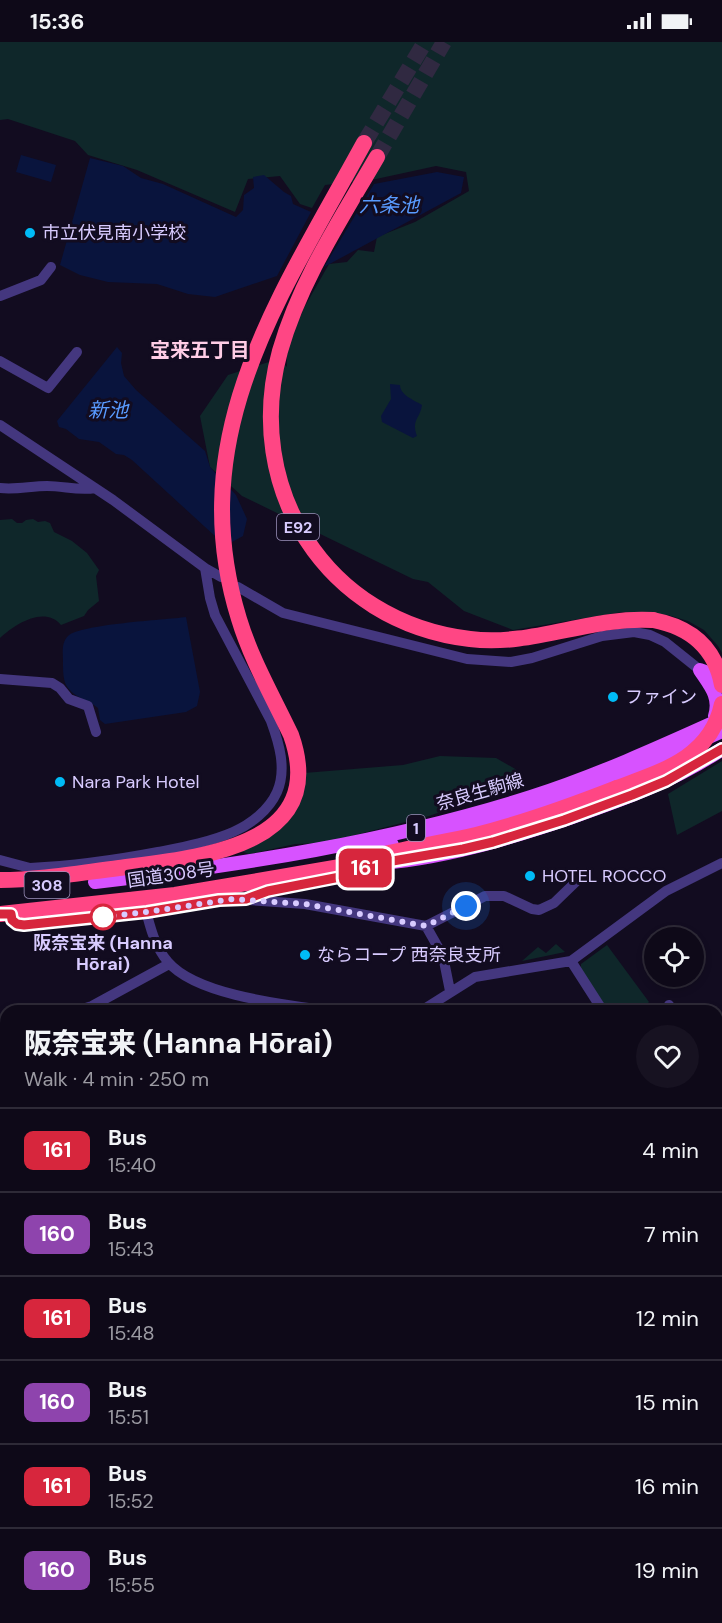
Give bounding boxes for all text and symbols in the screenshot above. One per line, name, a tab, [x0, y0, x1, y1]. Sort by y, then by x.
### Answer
text: 15:36	[30, 7, 85, 36]
water label: 六条池	[359, 192, 421, 218]
place label: 市立伏見南小学校	[42, 221, 186, 245]
marker: 市立伏見南小学校	[23, 226, 37, 240]
district label: 宝来五丁目	[150, 337, 250, 363]
water label: 新池	[88, 397, 130, 423]
road number: E92	[277, 514, 319, 540]
place label: ファイン	[625, 685, 697, 709]
marker: ファイン	[606, 690, 620, 704]
street label: 奈良生駒線	[433, 768, 527, 816]
place label: Nara Park Hotel	[72, 770, 199, 794]
marker: Nara Park Hotel	[53, 775, 67, 789]
road number: 1	[407, 815, 425, 841]
line badge: 161	[330, 848, 400, 888]
text: 161	[351, 854, 379, 882]
street label: 国道308号	[126, 857, 216, 893]
place label: HOTEL ROCCO	[542, 864, 667, 888]
marker: HOTEL ROCCO	[523, 869, 537, 883]
road number: 308	[24, 872, 70, 898]
your location	[451, 891, 481, 921]
marker: 阪奈宝来 (Hanna Hōrai)	[90, 904, 116, 930]
map controls	[644, 927, 704, 987]
button: locate	[644, 927, 704, 987]
place label: 阪奈宝来 (Hanna Hōrai)	[33, 931, 173, 976]
place label: ならコープ 西奈良支所	[317, 943, 501, 967]
marker: ならコープ 西奈良支所	[298, 948, 312, 962]
text: 阪奈宝来 (Hanna Hōrai)	[24, 1025, 333, 1062]
button: heart	[636, 1025, 699, 1088]
text: Walk · 4 min · 250 m	[24, 1066, 209, 1092]
text: Bus	[108, 1123, 147, 1152]
text: 161	[43, 1136, 71, 1164]
text: 4 min	[642, 1136, 699, 1165]
text: 15:40	[108, 1152, 156, 1178]
text: Bus	[108, 1207, 147, 1236]
text: 160	[39, 1220, 75, 1248]
text: 7 min	[644, 1220, 699, 1249]
text: 15:43	[108, 1236, 154, 1262]
text: Bus	[108, 1291, 147, 1320]
text: 161	[43, 1304, 71, 1332]
text: 12 min	[636, 1304, 699, 1333]
text: 15:48	[108, 1320, 155, 1346]
text: Bus	[108, 1375, 147, 1404]
text: 160	[39, 1388, 75, 1416]
text: 15 min	[635, 1388, 699, 1417]
text: 15:51	[108, 1404, 149, 1430]
text: Bus	[108, 1459, 147, 1488]
text: 161	[43, 1472, 71, 1500]
text: 16 min	[635, 1472, 699, 1501]
text: 15:52	[108, 1488, 154, 1514]
text: Bus	[108, 1543, 147, 1572]
text: 160	[39, 1556, 75, 1584]
text: 19 min	[635, 1556, 699, 1585]
text: 15:55	[108, 1572, 155, 1598]

